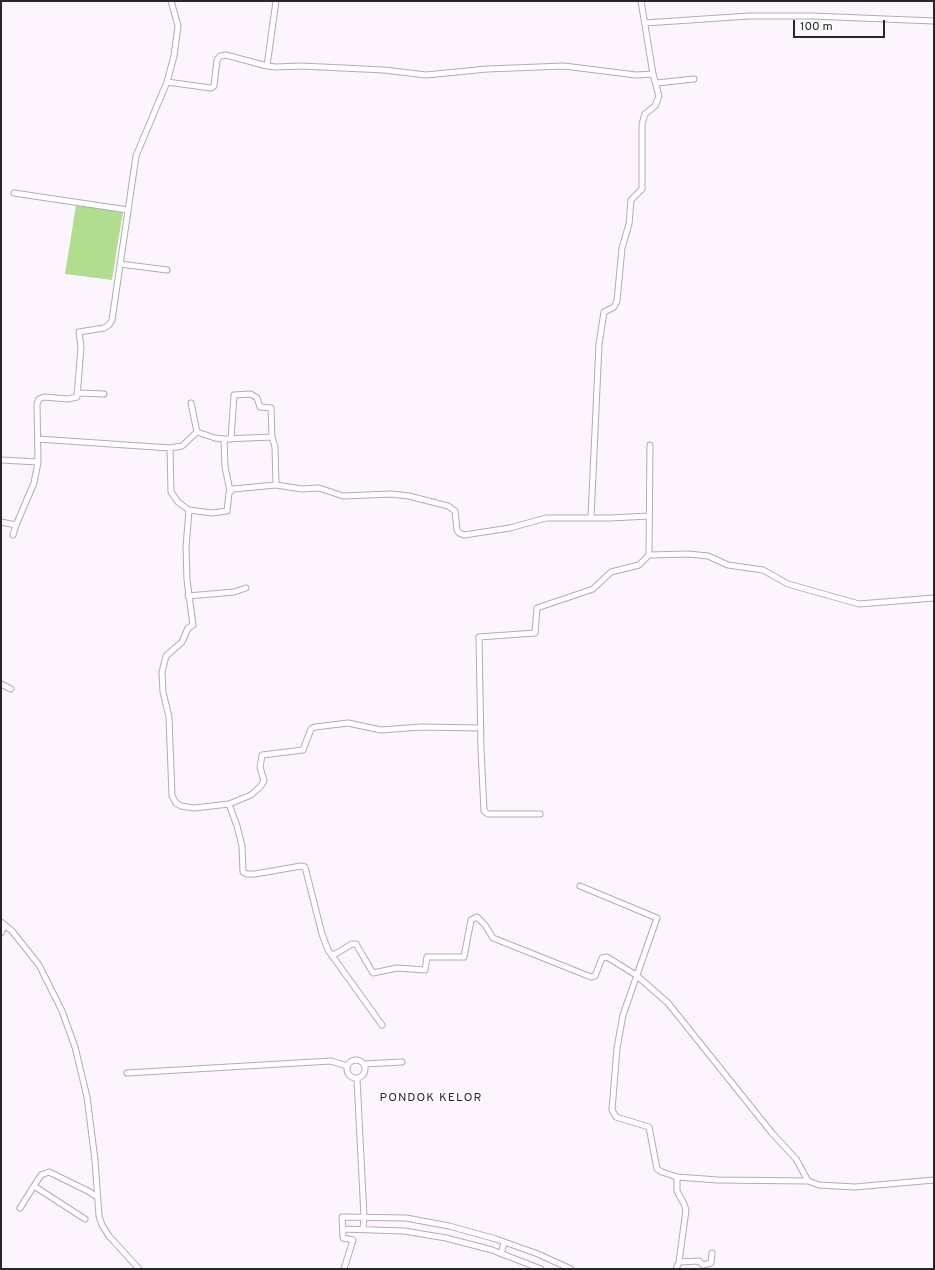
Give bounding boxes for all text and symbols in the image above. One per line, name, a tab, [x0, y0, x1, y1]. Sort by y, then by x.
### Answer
scale bar	[795, 12, 887, 38]
text: 100 m	[800, 19, 833, 35]
district label: PONDOK KELOR	[380, 1092, 482, 1106]

